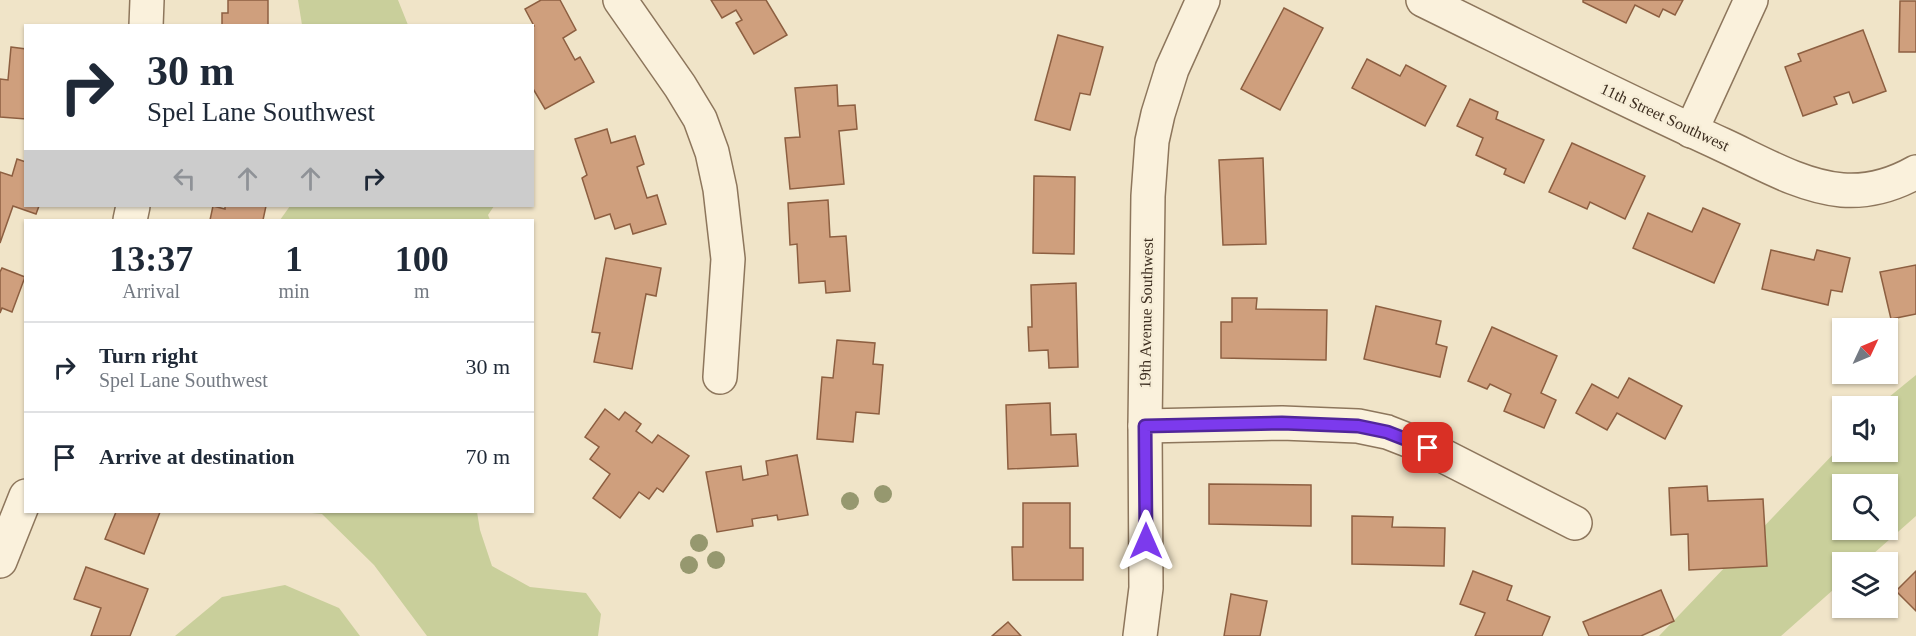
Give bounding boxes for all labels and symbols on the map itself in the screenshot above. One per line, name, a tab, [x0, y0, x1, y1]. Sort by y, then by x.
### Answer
street label: 11th Street Southwest	[1598, 80, 1732, 154]
street label: 19th Avenue Southwest	[1136, 237, 1156, 389]
north arrow	[1832, 318, 1898, 384]
pin	[1402, 422, 1453, 473]
position arrow	[1114, 509, 1178, 573]

